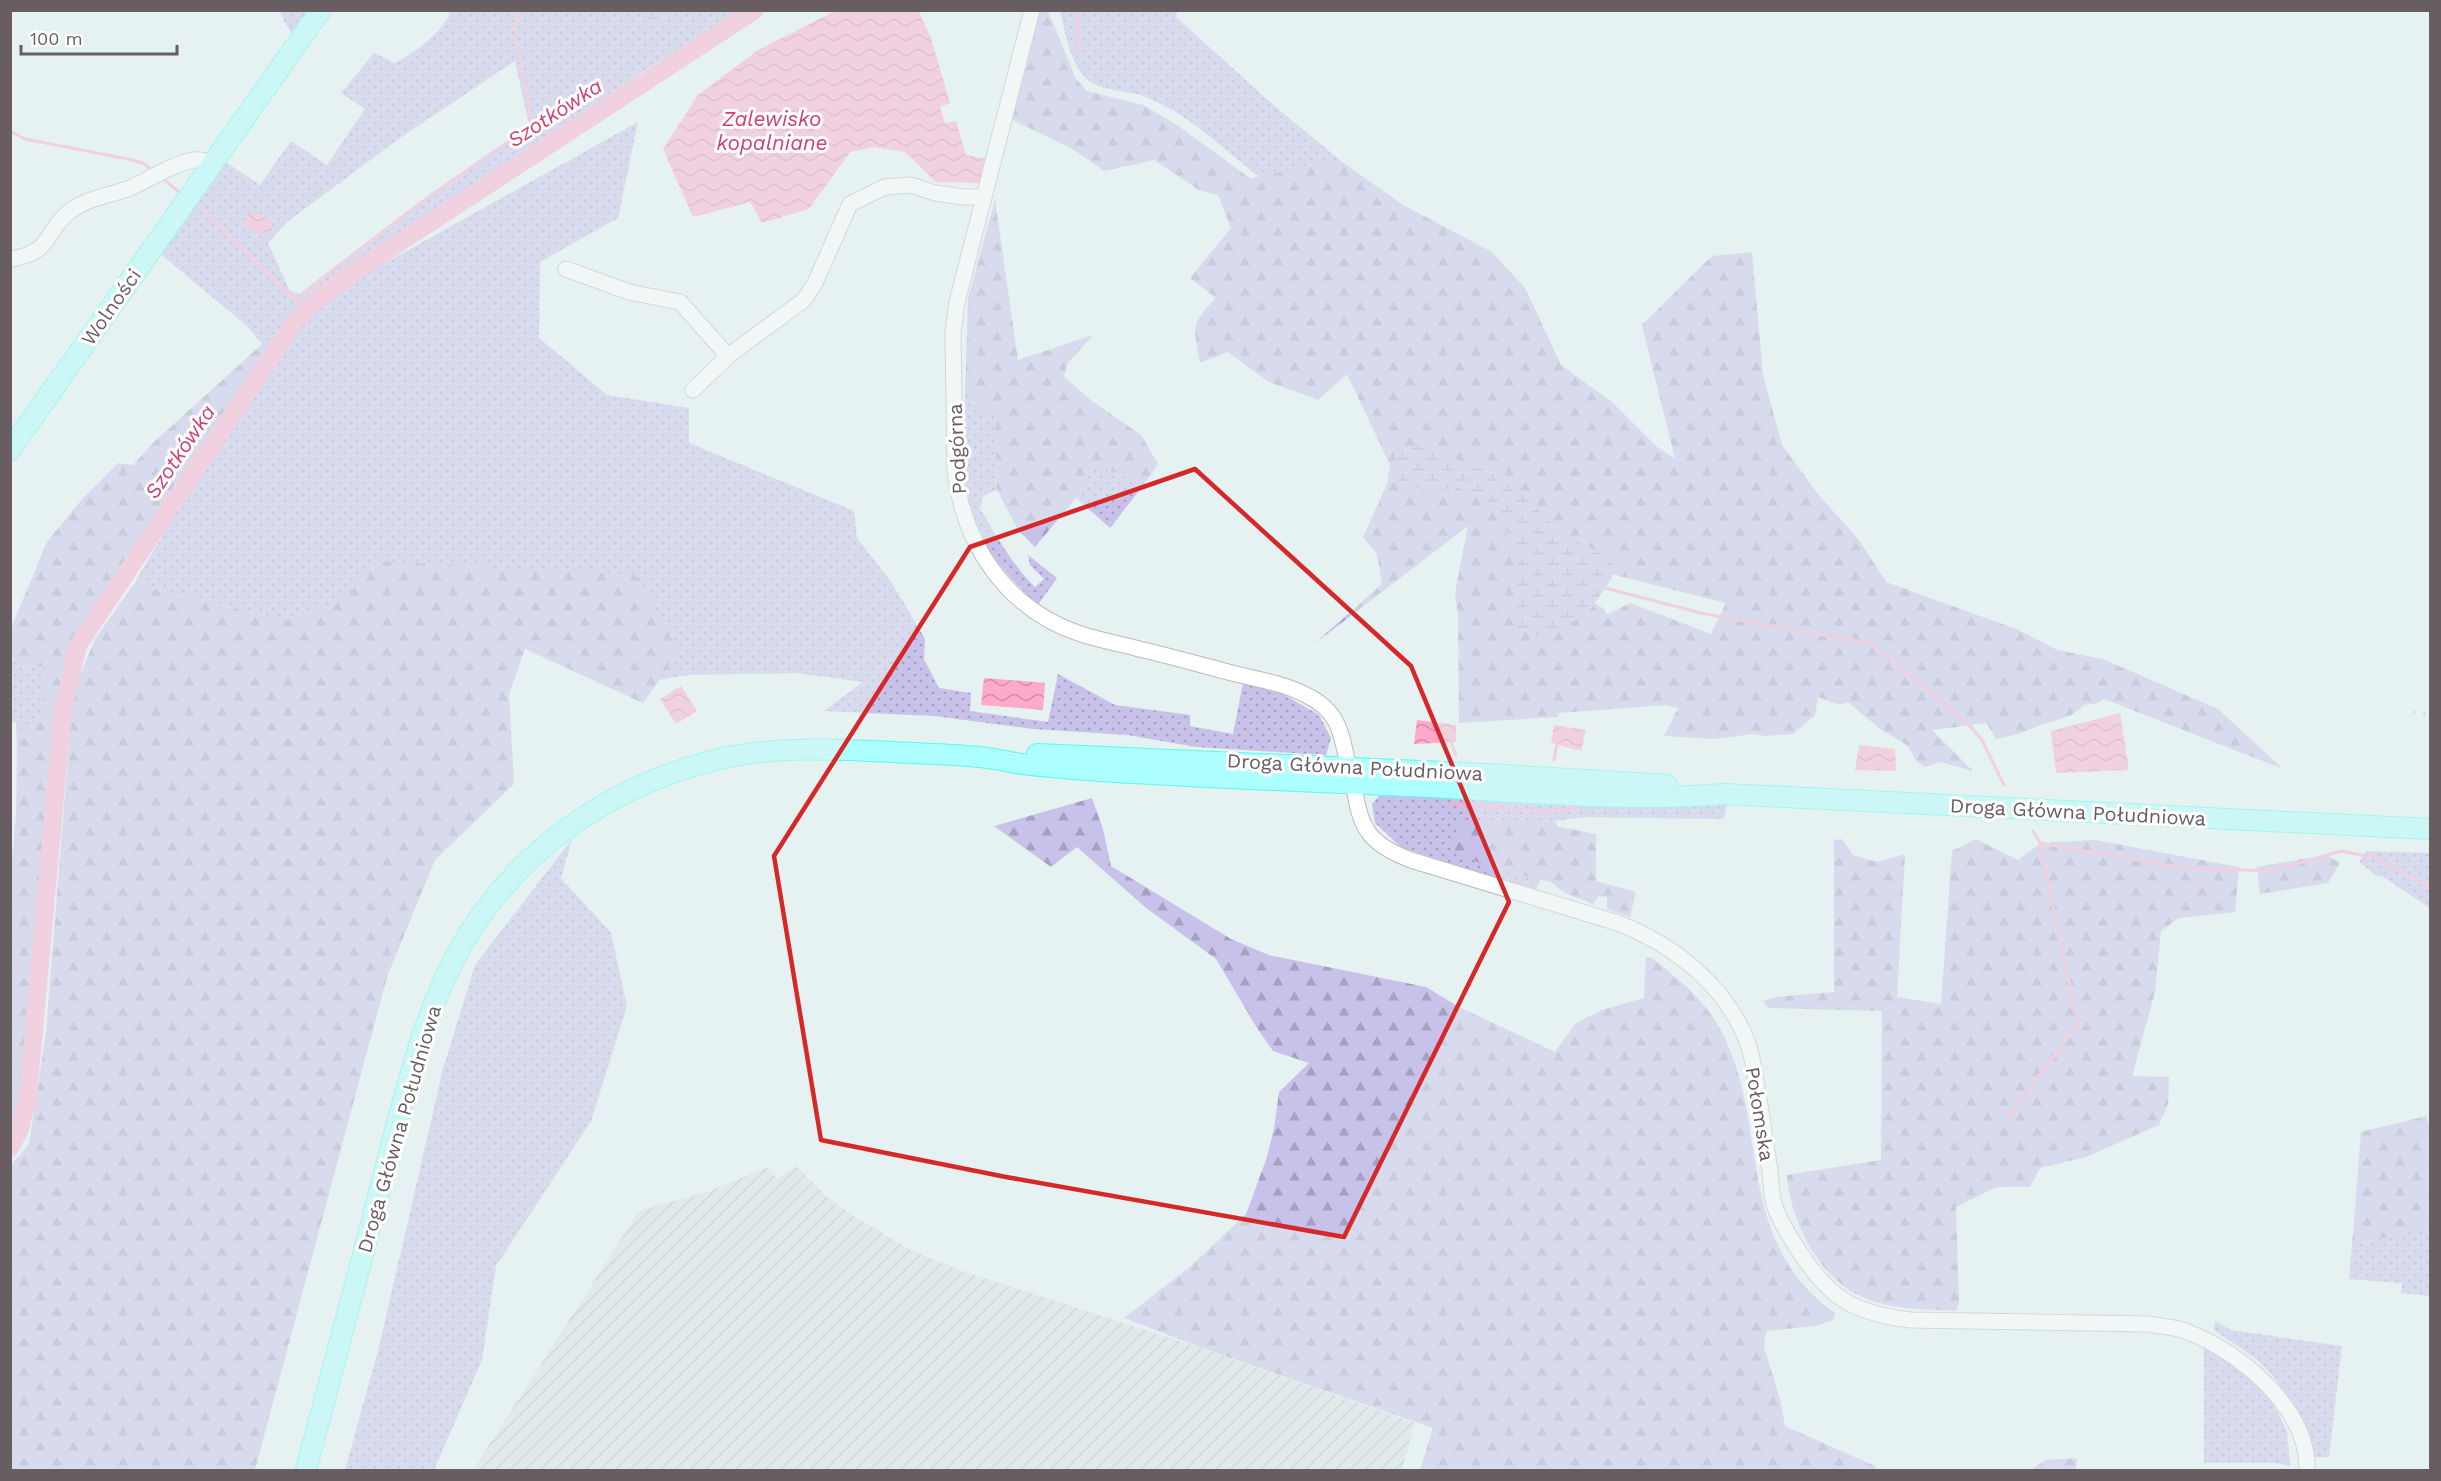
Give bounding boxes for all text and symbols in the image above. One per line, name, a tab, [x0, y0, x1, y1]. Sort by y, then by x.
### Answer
scale bar	[21, 18, 177, 56]
text: 100 m	[30, 28, 83, 49]
water label: Szotkówka	[503, 73, 607, 152]
water label: Zalewisko kopalniane	[716, 106, 828, 155]
street label: Wolności	[76, 264, 146, 350]
water label: Szotkówka	[139, 400, 220, 503]
street label: Podgórna	[943, 403, 971, 495]
street label: Droga Główna Południowa	[1226, 748, 1484, 786]
street label: Droga Główna Południowa	[1949, 793, 2207, 831]
street label: Droga Główna Południowa	[352, 1002, 446, 1256]
street label: Połomska	[1741, 1065, 1779, 1163]

